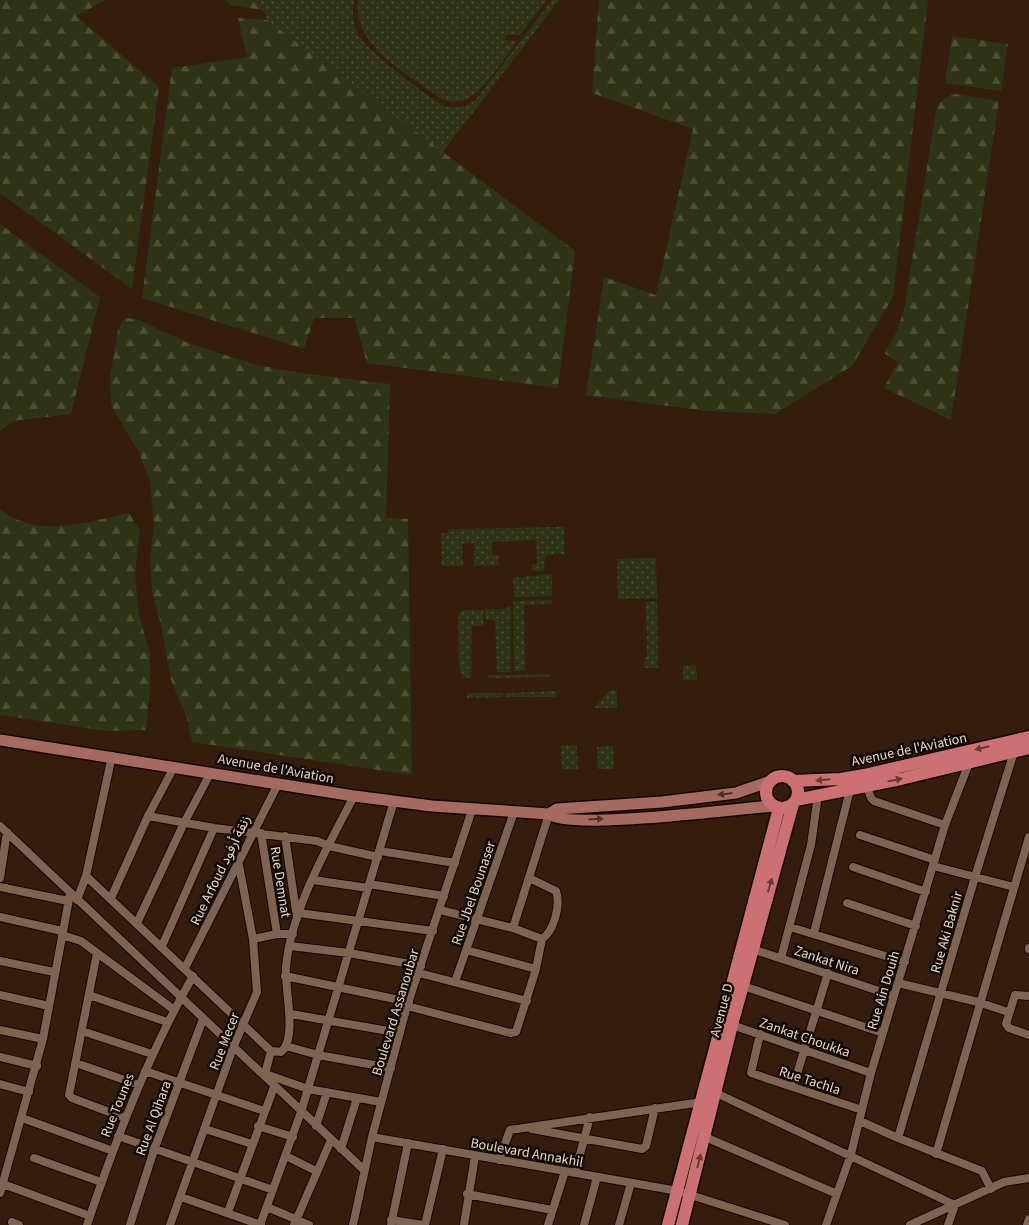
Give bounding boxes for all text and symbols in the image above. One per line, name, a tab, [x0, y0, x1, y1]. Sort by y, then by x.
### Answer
street label: Avenue de l'Aviation	[850, 728, 969, 772]
one-way arrow	[974, 744, 989, 752]
street label: Avenue de l'Aviation	[216, 749, 335, 789]
one-way arrow	[888, 776, 903, 784]
one-way arrow	[814, 777, 830, 785]
one-way arrow	[716, 790, 732, 798]
street label: Rue Arfoud زنقة أرفود	[186, 812, 256, 929]
one-way arrow	[588, 815, 604, 823]
street label: Rue Jbel Bounaser	[447, 838, 501, 948]
street label: Rue Demnat	[265, 845, 296, 919]
one-way arrow	[767, 878, 775, 893]
street label: Rue Aki Baknir	[926, 889, 968, 976]
street label: Zankat Nira	[792, 941, 862, 981]
street label: Boulevard Assanoubar	[367, 946, 425, 1078]
street label: Rue Ain Douih	[862, 948, 905, 1032]
street label: Avenue D	[705, 981, 739, 1039]
street label: Rue Mecer	[205, 1009, 245, 1073]
street label: Zankat Choukka	[757, 1013, 853, 1063]
street label: Rue Tachla	[776, 1062, 843, 1100]
street label: Rue Tounes	[96, 1070, 140, 1140]
street label: Rue Al Qihara	[131, 1078, 177, 1159]
street label: Boulevard Annakhil	[469, 1133, 585, 1173]
one-way arrow	[695, 1153, 703, 1168]

